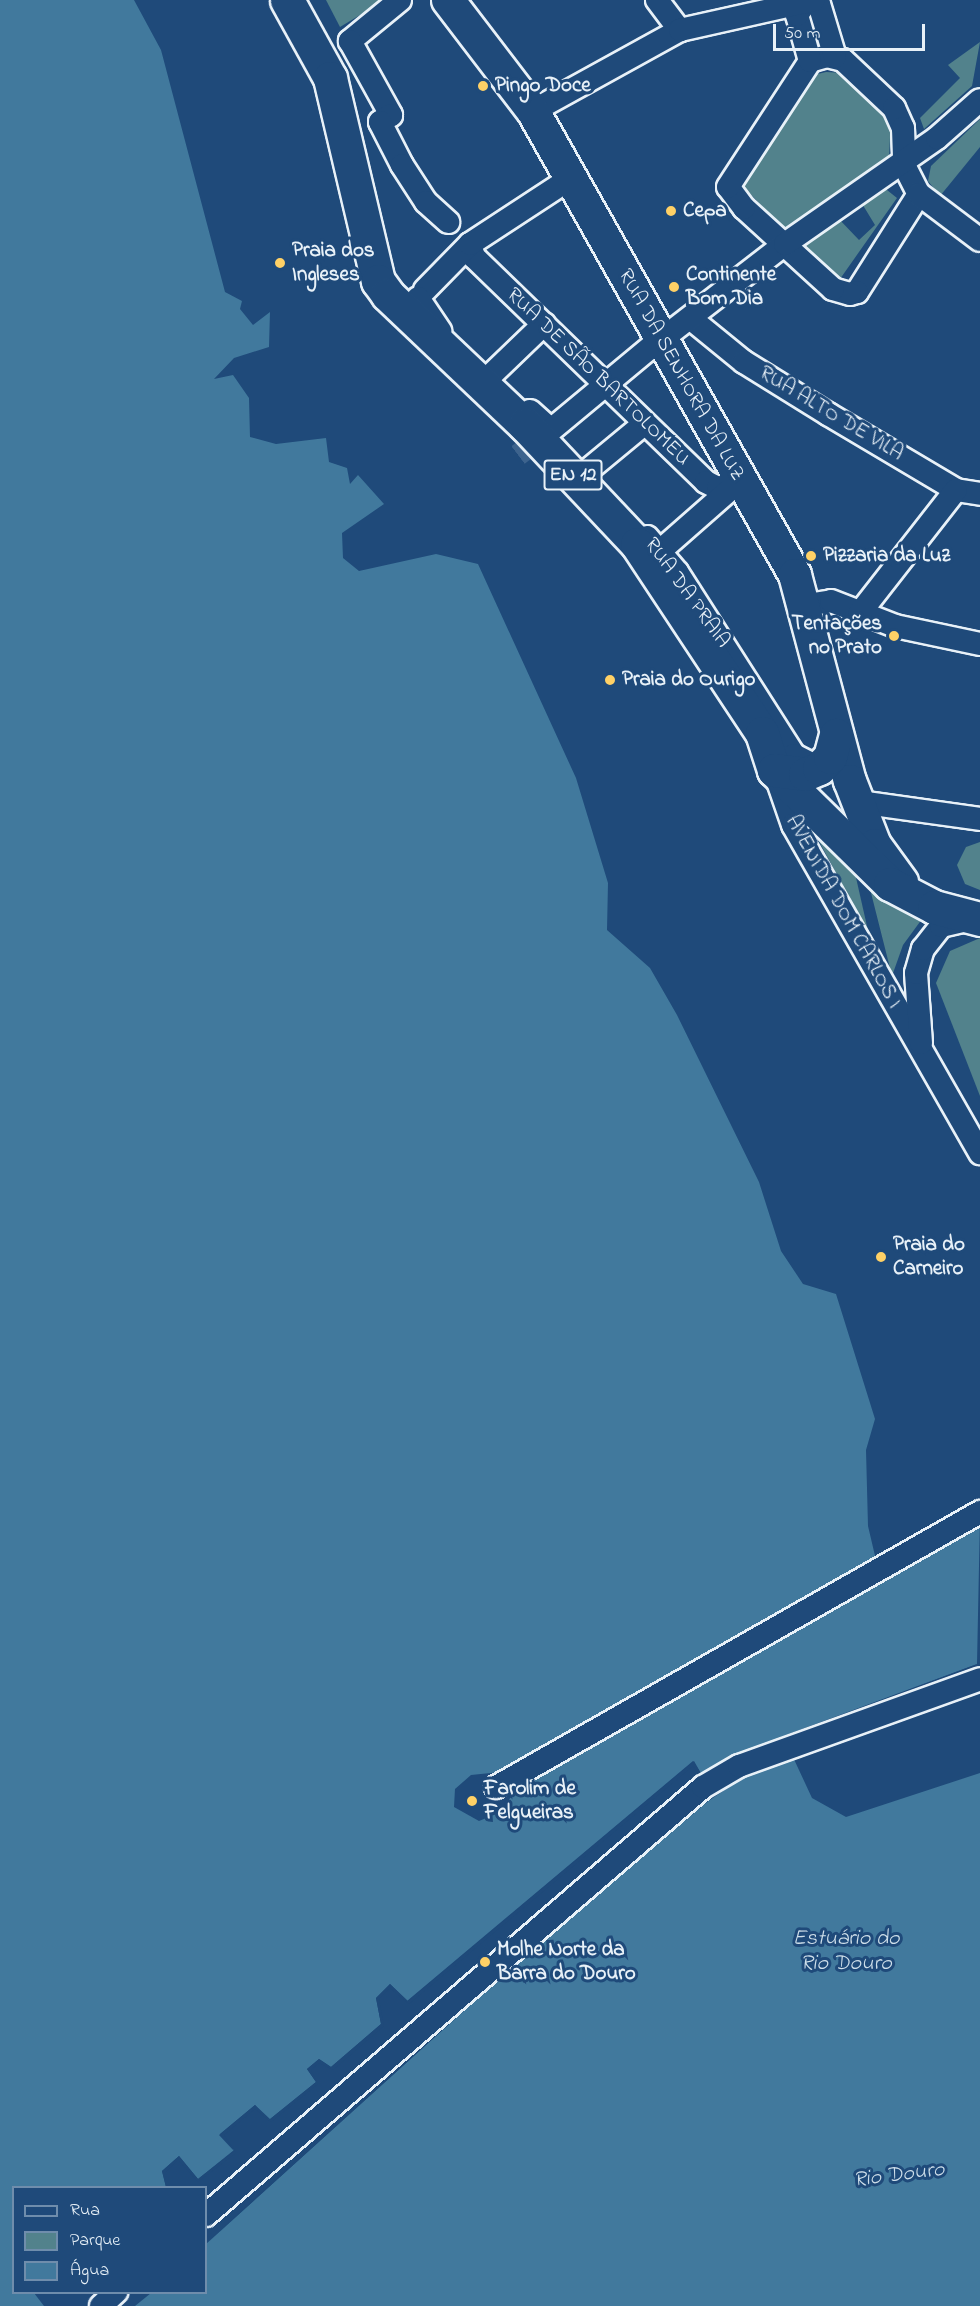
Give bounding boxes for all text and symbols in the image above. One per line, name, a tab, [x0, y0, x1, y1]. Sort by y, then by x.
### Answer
scale bar	[776, 12, 928, 50]
text: 50 m	[784, 21, 821, 47]
place label: Pingo Doce	[495, 73, 591, 99]
marker: Pingo Doce	[476, 79, 490, 93]
place label: Cepa	[683, 198, 727, 224]
marker: Cepa	[664, 204, 678, 218]
place label: Praia dos Ingleses	[292, 238, 375, 288]
marker: Praia dos Ingleses	[273, 256, 287, 270]
place label: Continente Bom Dia	[686, 262, 776, 312]
street label: RUA DA SENHORA DA LUZ	[612, 265, 750, 485]
marker: Continente Bom Dia	[667, 280, 681, 294]
street label: RUA DE SÃO BARTOLOMEU	[501, 283, 695, 471]
street label: RUA ALTO DE VILA	[754, 361, 908, 467]
road number: EN 12	[543, 458, 603, 492]
street label: RUA DA PRAIA	[639, 533, 735, 653]
place label: Pizzaria da Luz	[823, 543, 950, 569]
marker: Pizzaria da Luz	[804, 549, 818, 563]
place label: Tentações no Prato	[791, 611, 882, 661]
marker: Tentações no Prato	[887, 629, 901, 643]
place label: Praia do Ourigo	[622, 667, 755, 693]
marker: Praia do Ourigo	[603, 673, 617, 687]
street label: AVENIDA DOM CARLOS I	[779, 811, 907, 1013]
place label: Praia do Carneiro	[893, 1232, 965, 1282]
marker: Praia do Carneiro	[874, 1250, 888, 1264]
place label: Farolim de Felgueiras	[484, 1776, 576, 1826]
marker: Farolim de Felgueiras	[465, 1794, 479, 1808]
water label: Estuário do Rio Douro	[792, 1926, 900, 1978]
place label: Molhe Norte da Barra do Douro	[497, 1937, 636, 1987]
marker: Molhe Norte da Barra do Douro	[478, 1955, 492, 1969]
water label: Rio Douro	[852, 2157, 946, 2195]
legend	[12, 2186, 207, 2294]
text: Rua	[70, 2198, 100, 2224]
text: Parque	[70, 2228, 120, 2254]
text: Água	[70, 2258, 109, 2284]

